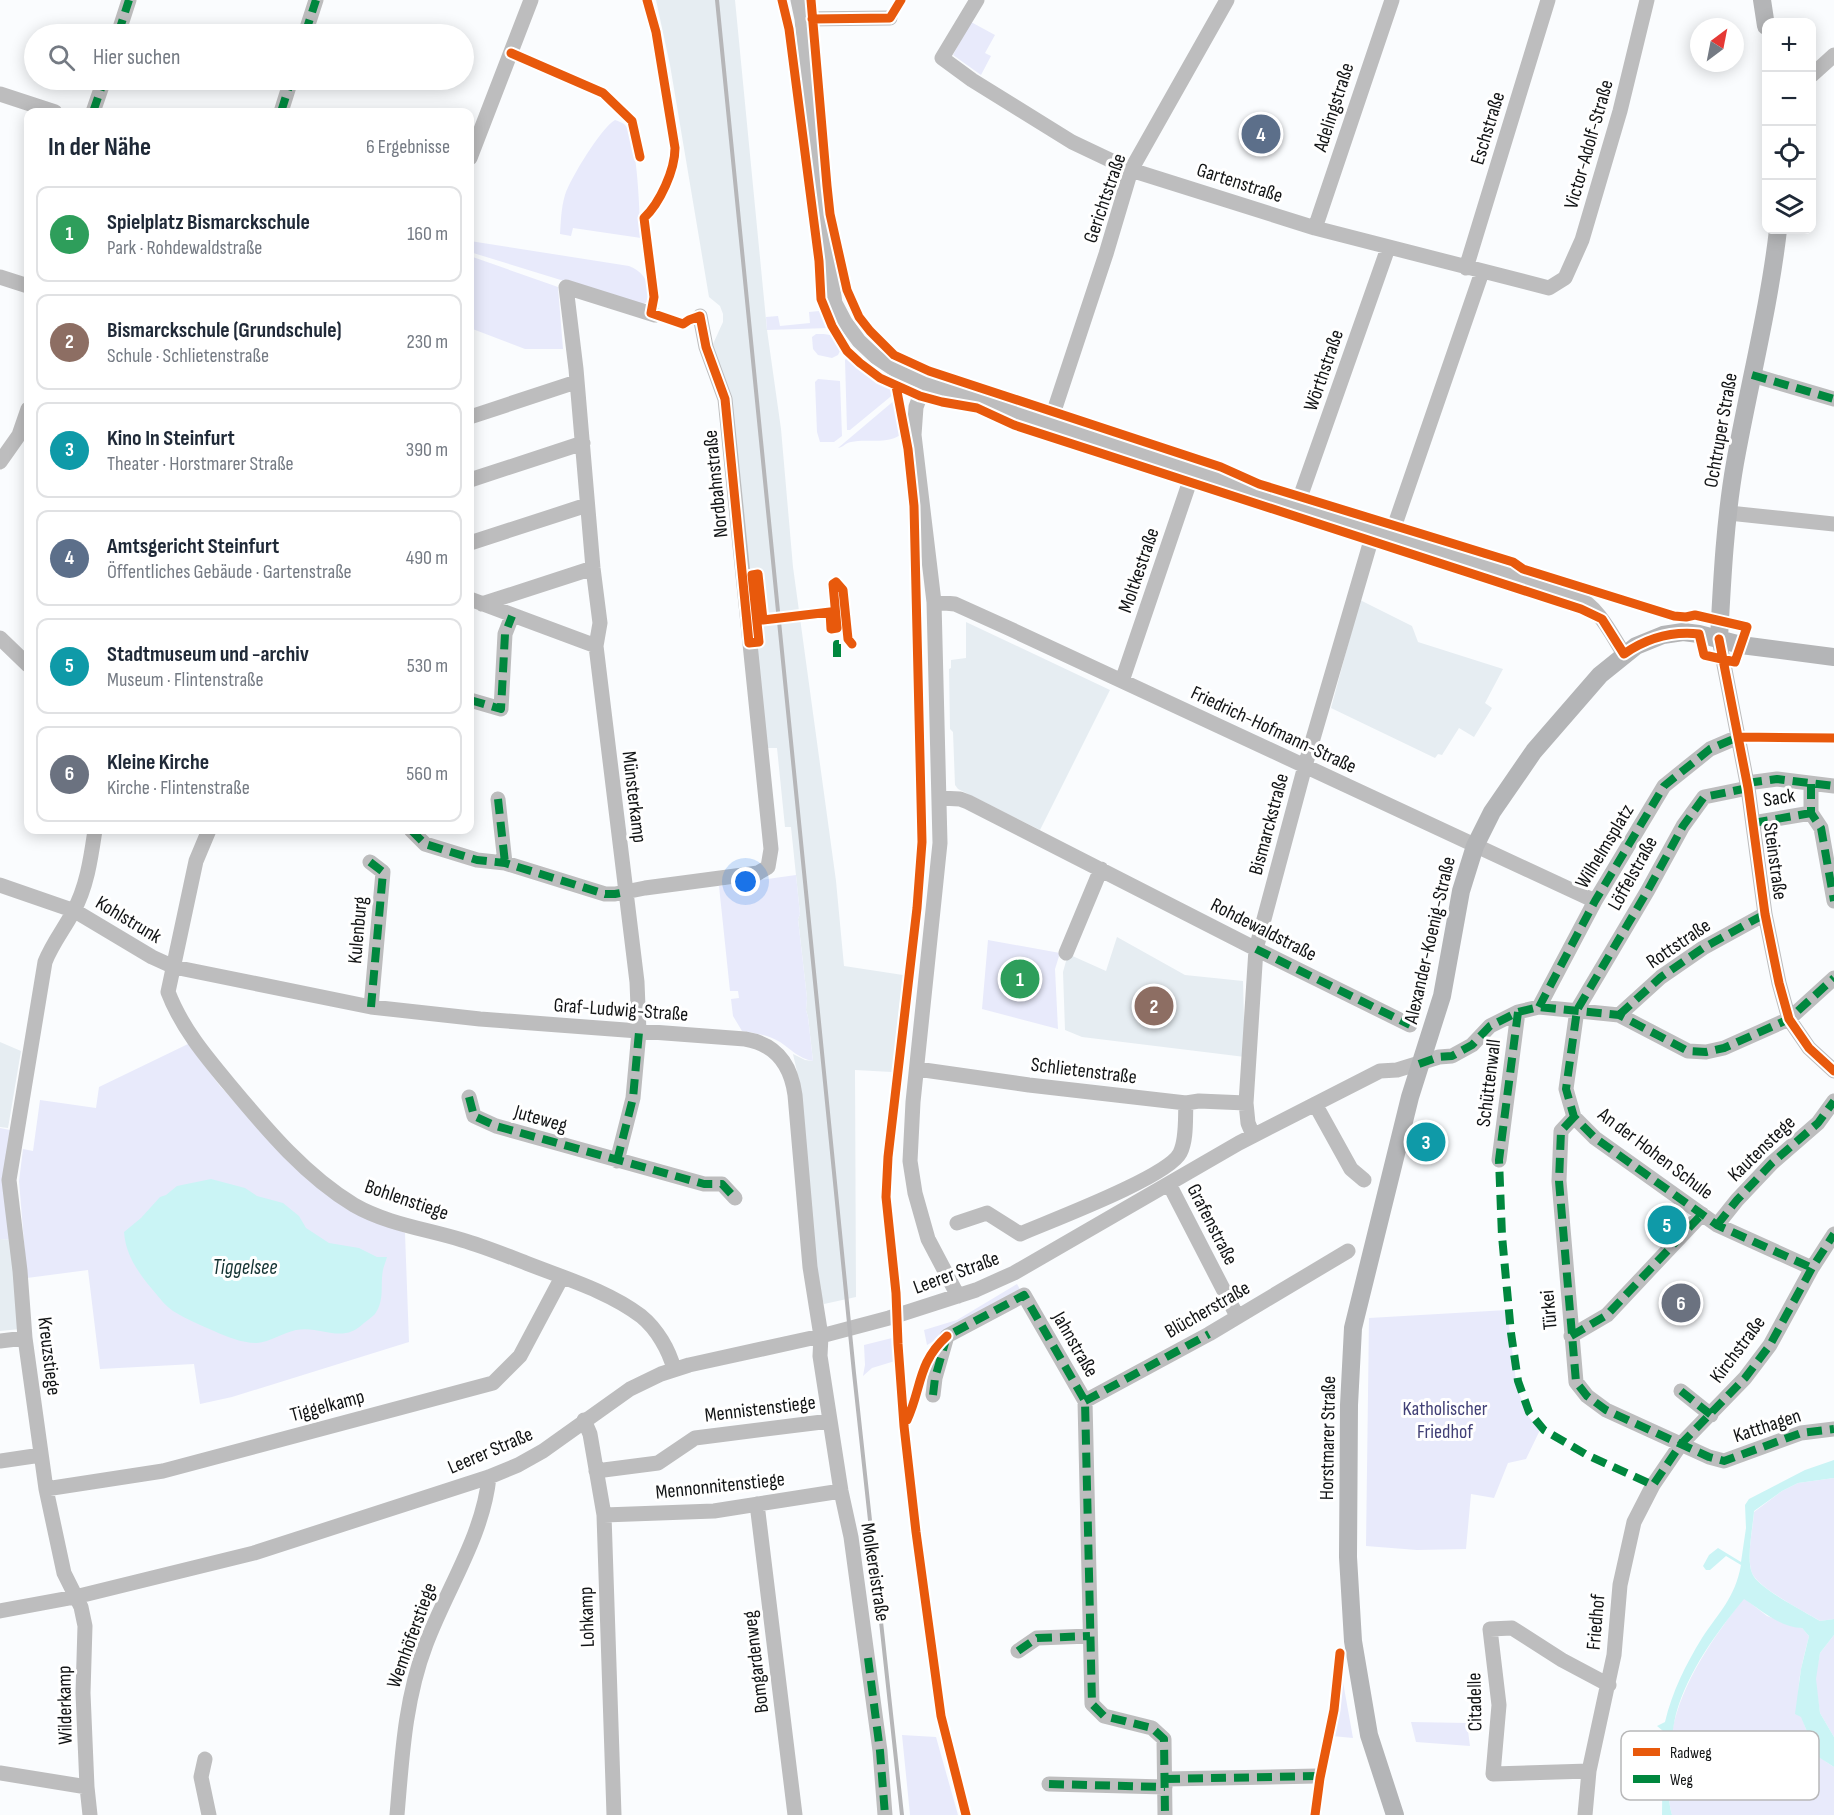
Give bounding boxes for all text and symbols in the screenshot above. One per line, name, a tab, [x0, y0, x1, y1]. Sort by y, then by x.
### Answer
north arrow	[1690, 18, 1744, 72]
map controls	[1762, 18, 1816, 234]
button: +	[1762, 18, 1816, 72]
search box	[24, 24, 474, 90]
icon: search	[45, 41, 78, 74]
text: Hier suchen	[93, 44, 181, 71]
street label: Adelingstraße	[1308, 60, 1360, 156]
button: −	[1762, 72, 1816, 126]
street label: Victor-Adolf-Straße	[1559, 77, 1619, 212]
street label: Eschstraße	[1466, 89, 1510, 168]
pin: 4	[1242, 112, 1280, 156]
button: locate	[1762, 126, 1816, 180]
text: In der Nähe	[48, 132, 151, 163]
text: 6 Ergebnisse	[366, 135, 450, 159]
street label: Gerichtstraße	[1078, 150, 1131, 246]
street label: Gartenstraße	[1194, 158, 1286, 208]
button: layers	[1762, 180, 1816, 234]
text: Spielplatz Bismarckschule	[107, 209, 310, 236]
text: 1	[66, 222, 73, 246]
text: 160 m	[407, 222, 448, 246]
text: Park · Rohdewaldstraße	[107, 236, 262, 260]
text: Bismarckschule (Grundschule)	[107, 317, 342, 344]
street label: Wörthstraße	[1299, 326, 1349, 414]
text: 2	[65, 330, 74, 354]
text: 230 m	[406, 330, 448, 354]
text: Schule · Schlietenstraße	[107, 344, 269, 368]
street label: Ochtruper Straße	[1699, 371, 1743, 489]
text: Kino In Steinfurt	[107, 425, 235, 452]
street label: Nordbahnstraße	[698, 429, 734, 539]
text: 3	[65, 438, 74, 462]
text: 390 m	[406, 438, 448, 462]
text: Theater · Horstmarer Straße	[107, 452, 294, 476]
street label: Moltkestraße	[1113, 525, 1165, 616]
text: Amtsgericht Steinfurt	[107, 533, 279, 560]
text: 4	[65, 546, 74, 570]
text: 490 m	[406, 546, 448, 570]
text: Öffentliches Gebäude · Gartenstraße	[107, 560, 352, 584]
text: Stadtmuseum und -archiv	[107, 641, 309, 668]
text: 5	[65, 654, 74, 678]
text: 530 m	[407, 654, 448, 678]
text: Museum · Flintenstraße	[107, 668, 264, 692]
street label: Friedrich-Hofmann-Straße	[1187, 681, 1360, 779]
text: Kleine Kirche	[107, 749, 209, 776]
street label: Münsterkamp	[616, 750, 652, 844]
text: 6	[65, 762, 74, 786]
text: 560 m	[406, 762, 448, 786]
street label: Bismarckstraße	[1244, 771, 1294, 878]
text: Kirche · Flintenstraße	[107, 776, 250, 800]
street label: Sack	[1762, 784, 1797, 812]
street label: Wilhelmsplatz	[1570, 800, 1639, 893]
street label: Steinstraße	[1758, 821, 1792, 901]
street label: Löffelstraße	[1603, 832, 1663, 915]
street label: Alexander-Koenig-Straße	[1399, 854, 1461, 1027]
your location	[731, 867, 760, 896]
street label: Kohlstrunk	[91, 891, 166, 949]
street label: Rohdewaldstraße	[1207, 893, 1321, 967]
street label: Kulenburg	[343, 895, 373, 965]
street label: Rottstraße	[1642, 914, 1715, 974]
pin: 1	[1000, 956, 1040, 1002]
pin: 2	[1134, 984, 1174, 1028]
street label: Graf-Ludwig-Straße	[553, 993, 689, 1027]
street label: Schüttenwall	[1472, 1038, 1506, 1128]
street label: Schlietenstraße	[1030, 1053, 1138, 1089]
street label: Juteweg	[511, 1100, 570, 1138]
street label: An der Hohen Schule	[1592, 1102, 1718, 1205]
street label: Kautenstege	[1723, 1111, 1800, 1187]
pin: 3	[1406, 1120, 1446, 1164]
street label: Bohlenstiege	[362, 1174, 452, 1225]
street label: Grafenstraße	[1181, 1180, 1243, 1269]
pin: 5	[1648, 1202, 1686, 1248]
street label: Leerer Straße	[910, 1246, 1003, 1300]
water label: Tiggelsee	[213, 1255, 278, 1280]
street label: Blücherstraße	[1161, 1276, 1254, 1344]
pin: 6	[1662, 1280, 1700, 1326]
street label: Türkei	[1535, 1289, 1563, 1331]
street label: Jahnstraße	[1046, 1307, 1103, 1382]
street label: Kirchstraße	[1705, 1311, 1771, 1388]
street label: Kreuzstiege	[32, 1315, 66, 1397]
street label: Horstmarer Straße	[1315, 1376, 1341, 1500]
street label: Tiggelkamp	[287, 1385, 367, 1427]
street label: Mennistenstiege	[703, 1390, 817, 1428]
park label: Katholischer Friedhof	[1403, 1397, 1488, 1444]
street label: Katthagen	[1731, 1404, 1804, 1448]
street label: Leerer Straße	[444, 1422, 536, 1480]
street label: Mennonnitenstiege	[654, 1467, 786, 1505]
street label: Molkereistraße	[855, 1521, 895, 1623]
street label: Wemhöferstiege	[382, 1579, 442, 1691]
street label: Lohkamp	[574, 1586, 600, 1648]
street label: Friedhof	[1582, 1593, 1610, 1651]
street label: Bomgardenweg	[738, 1609, 774, 1714]
street label: Wilderkamp	[52, 1665, 78, 1745]
street label: Citadelle	[1462, 1672, 1488, 1732]
legend	[1621, 1731, 1819, 1800]
text: Radweg	[1670, 1744, 1712, 1763]
text: Weg	[1670, 1771, 1693, 1790]

